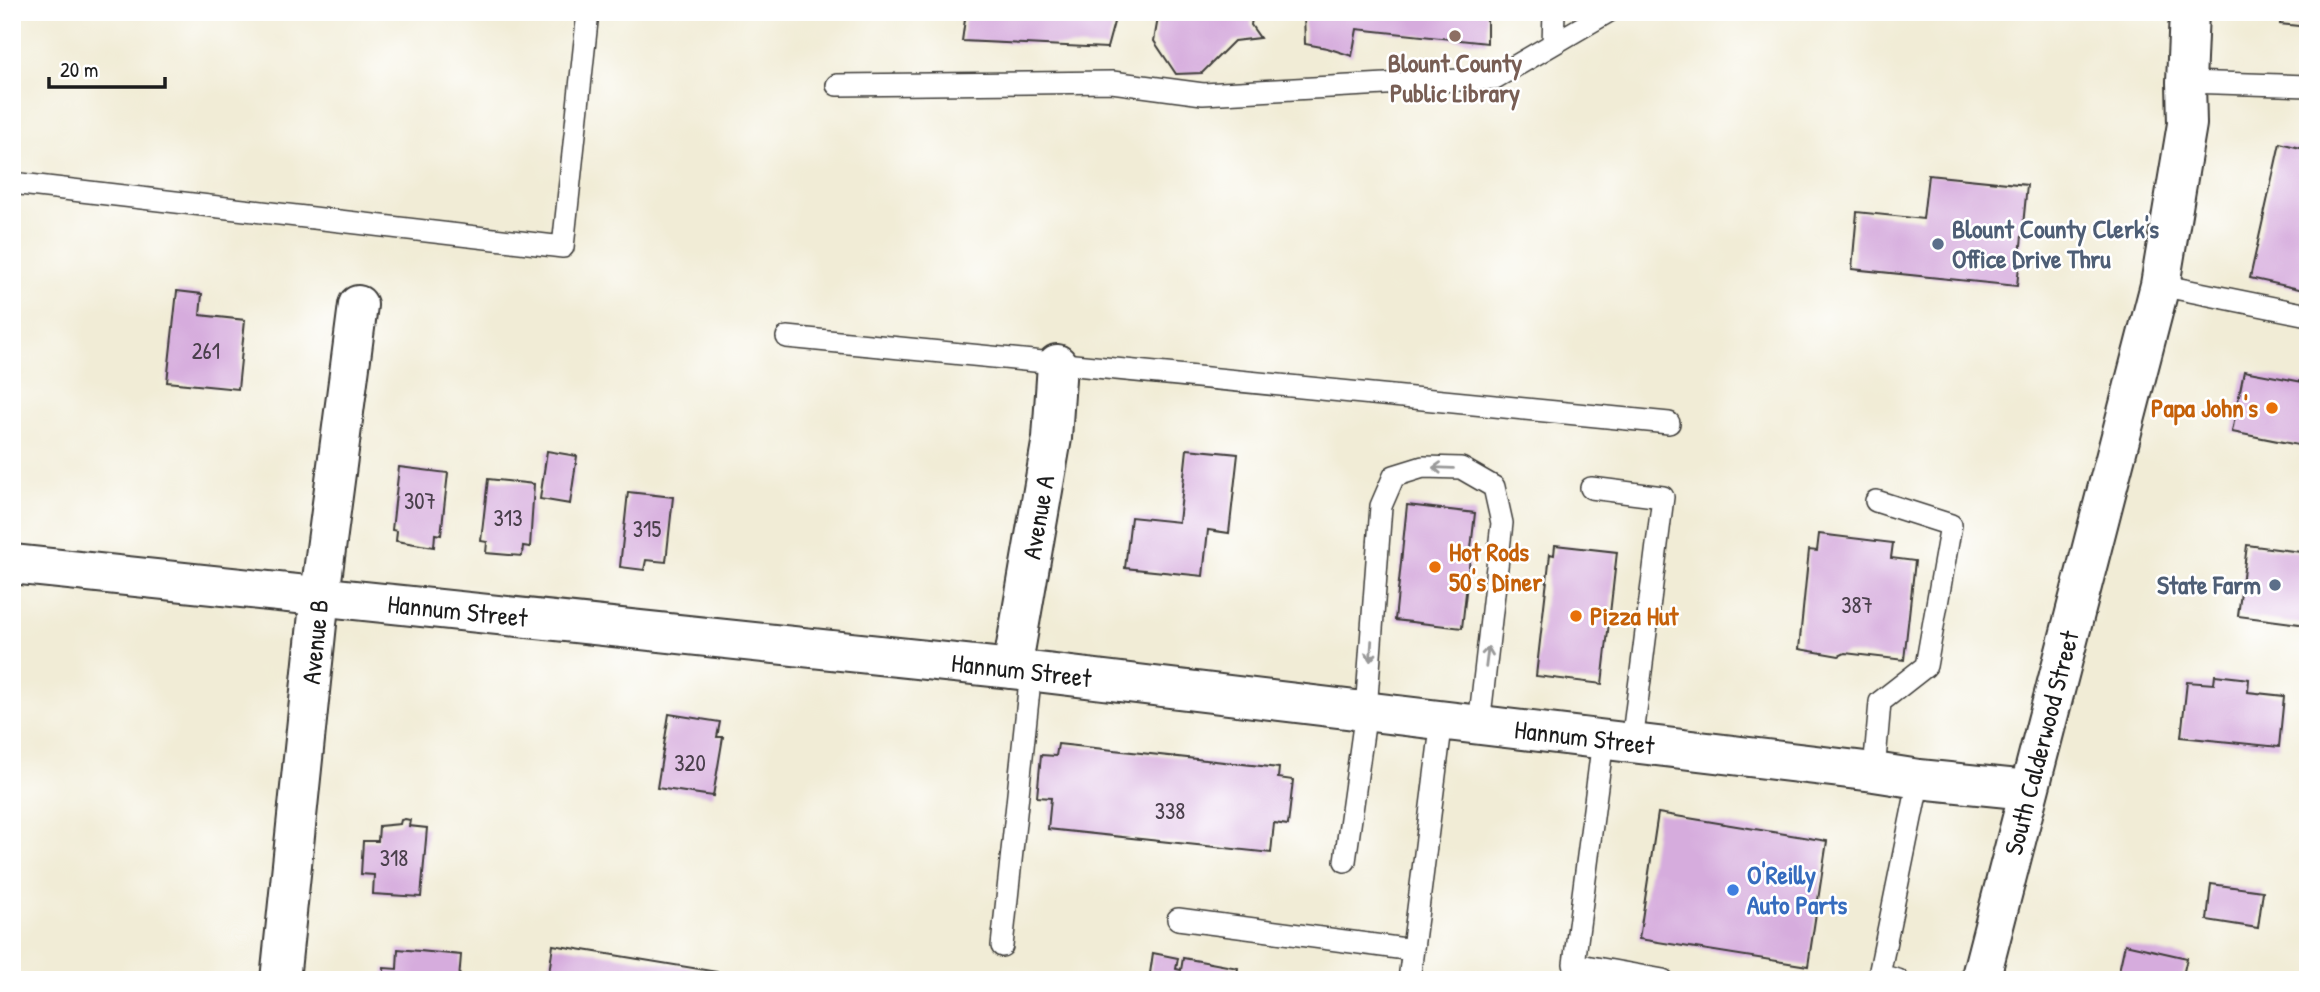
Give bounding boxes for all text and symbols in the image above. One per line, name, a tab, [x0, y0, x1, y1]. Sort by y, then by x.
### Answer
marker: Blount County Public Library	[1447, 28, 1463, 44]
place label: Blount County Public Library	[1388, 45, 1522, 111]
scale bar	[49, 46, 164, 90]
text: 20 m	[60, 55, 98, 84]
place label: Blount County Clerk's Office Drive Thru	[1952, 211, 2159, 276]
marker: Blount County Clerk's Office Drive Thru	[1930, 236, 1946, 252]
house number: 261	[192, 335, 220, 366]
place label: Papa John's	[2151, 390, 2258, 426]
marker: Papa John's	[2264, 400, 2280, 416]
one-way arrow	[1431, 461, 1454, 474]
street label: Avenue A	[1013, 472, 1062, 562]
house number: 307	[404, 485, 436, 516]
house number: 313	[494, 502, 522, 533]
house number: 315	[633, 513, 661, 544]
place label: Hot Rods 50's Diner	[1449, 534, 1543, 599]
marker: Hot Rods 50's Diner	[1427, 559, 1443, 575]
place label: State Farm	[2157, 567, 2261, 602]
marker: State Farm	[2267, 577, 2283, 593]
street label: Hannum Street	[386, 586, 530, 635]
house number: 387	[1841, 589, 1873, 620]
street label: Avenue B	[293, 598, 336, 686]
place label: Pizza Hut	[1590, 598, 1679, 633]
marker: Pizza Hut	[1568, 608, 1584, 624]
street label: South Calderwood Street	[1995, 626, 2087, 859]
one-way arrow	[1364, 639, 1377, 662]
street label: Hannum Street	[950, 645, 1094, 695]
one-way arrow	[1480, 646, 1493, 669]
street label: Hannum Street	[1513, 711, 1657, 763]
house number: 320	[674, 747, 706, 778]
house number: 338	[1155, 795, 1185, 826]
house number: 318	[380, 842, 408, 873]
place label: O'Reilly Auto Parts	[1747, 857, 1847, 922]
marker: O'Reilly Auto Parts	[1725, 882, 1741, 898]

